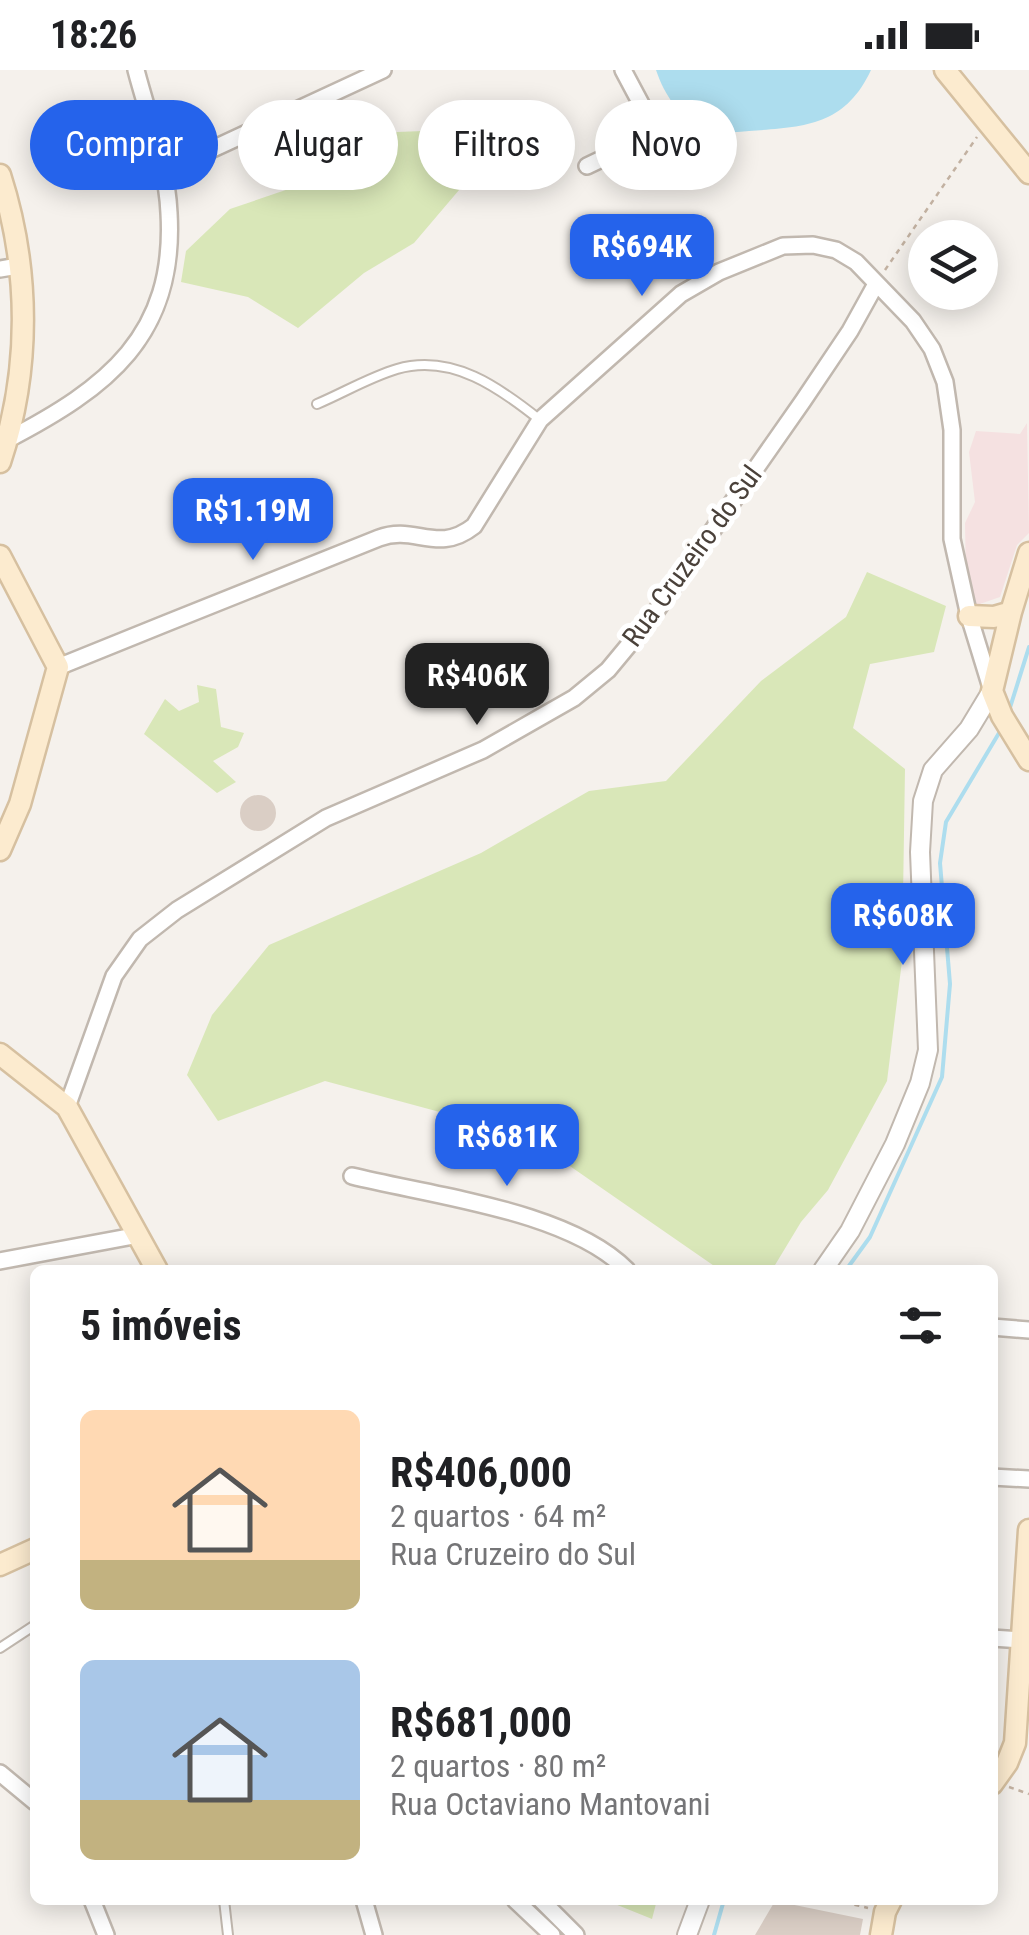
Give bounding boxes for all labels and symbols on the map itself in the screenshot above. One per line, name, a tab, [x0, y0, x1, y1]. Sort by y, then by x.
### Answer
pin: R$694K	[561, 214, 723, 299]
street label: Rua Cruzeiro do Sul	[615, 459, 769, 653]
pin: R$1.19M	[161, 478, 345, 563]
pin: R$406K	[396, 643, 558, 728]
pin: R$608K	[822, 883, 984, 968]
pin: R$681K	[426, 1104, 588, 1189]

